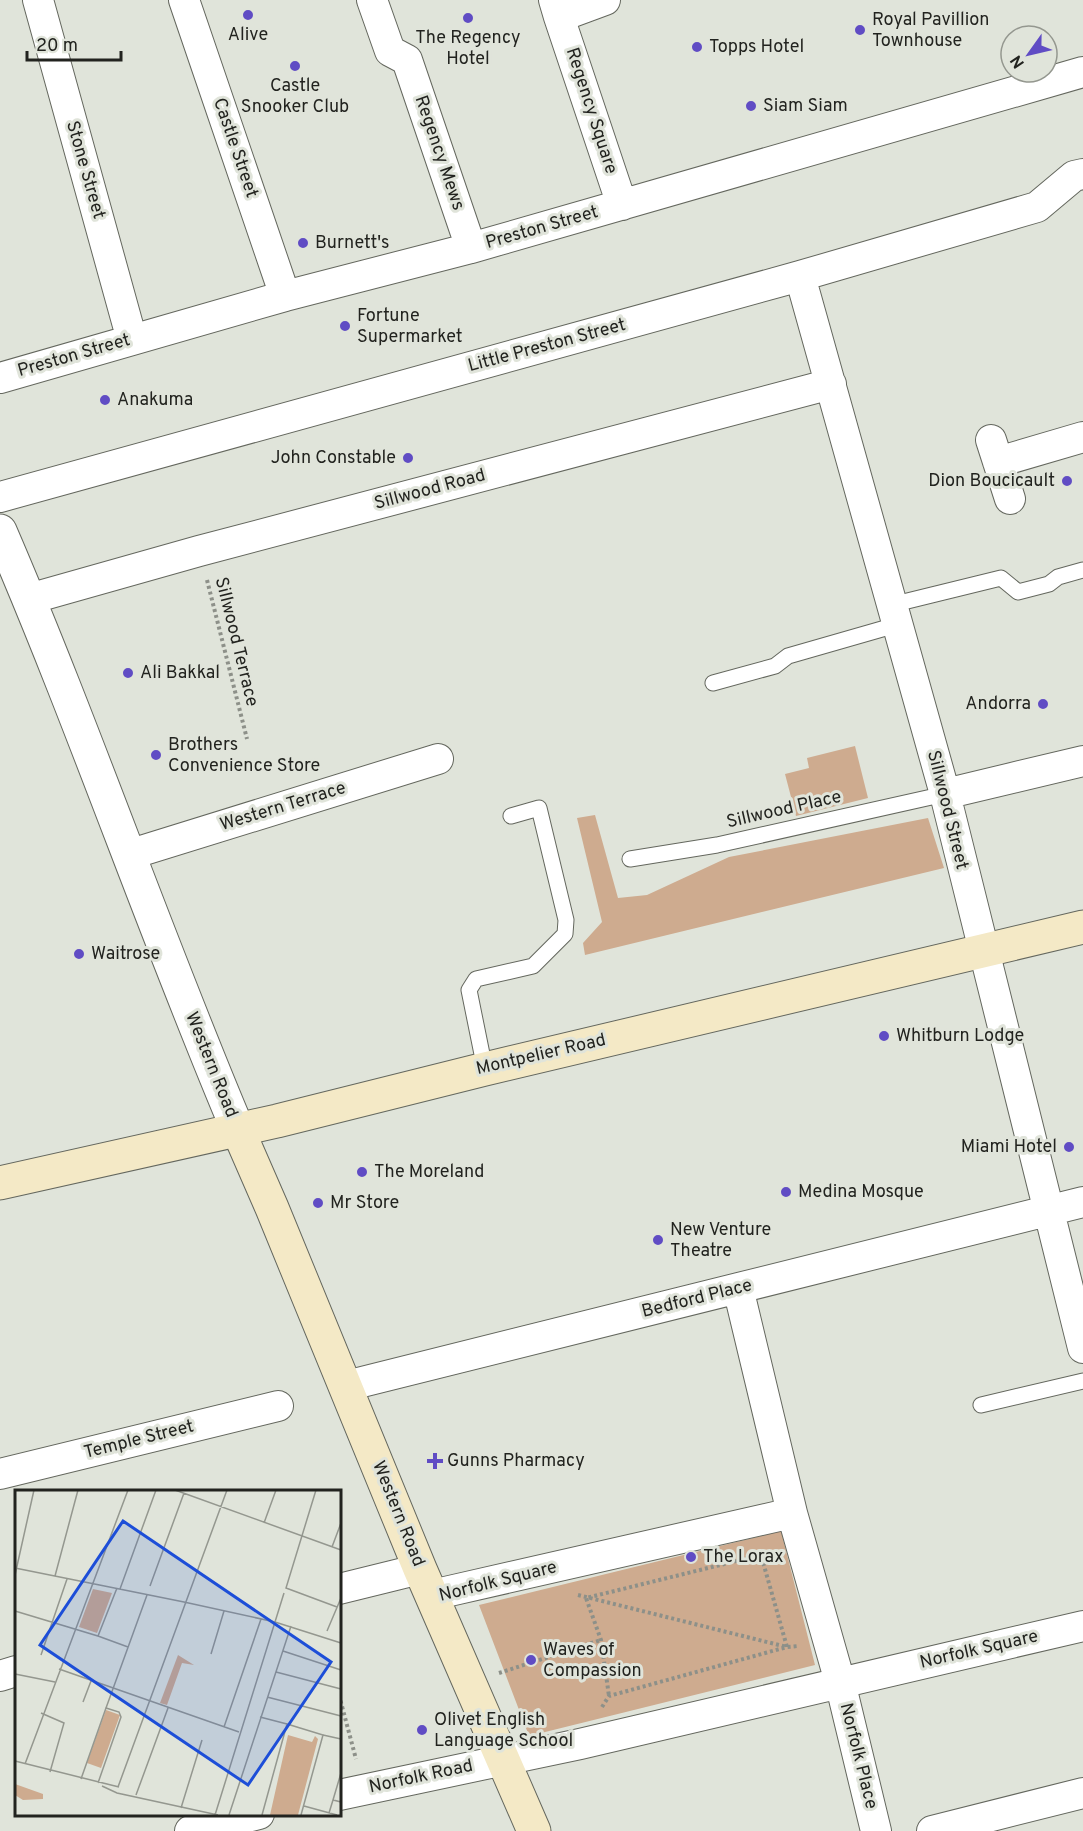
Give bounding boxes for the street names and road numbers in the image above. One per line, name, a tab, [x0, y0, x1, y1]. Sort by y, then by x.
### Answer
street label: Regency Square	[560, 45, 622, 177]
street label: Regency Mews	[409, 93, 469, 213]
street label: Castle Street	[207, 95, 263, 201]
street label: Stone Street	[60, 118, 110, 222]
street label: Preston Street	[483, 201, 601, 255]
street label: Little Preston Street	[466, 314, 628, 378]
street label: Preston Street	[15, 329, 133, 383]
street label: Sillwood Road	[372, 464, 488, 516]
street label: Sillwood Terrace	[209, 575, 263, 709]
street label: Sillwood Street	[921, 748, 973, 872]
street label: Western Terrace	[217, 777, 349, 837]
street label: Sillwood Place	[724, 786, 844, 834]
street label: Western Road	[179, 1009, 243, 1121]
street label: Montpelier Road	[474, 1029, 608, 1081]
street label: Bedford Place	[639, 1274, 755, 1324]
street label: Temple Street	[82, 1415, 196, 1465]
street label: Western Road	[366, 1458, 430, 1570]
street label: Norfolk Square	[437, 1556, 559, 1608]
street label: Norfolk Square	[918, 1625, 1040, 1675]
street label: Norfolk Place	[834, 1701, 882, 1811]
street label: Norfolk Road	[367, 1755, 475, 1799]

